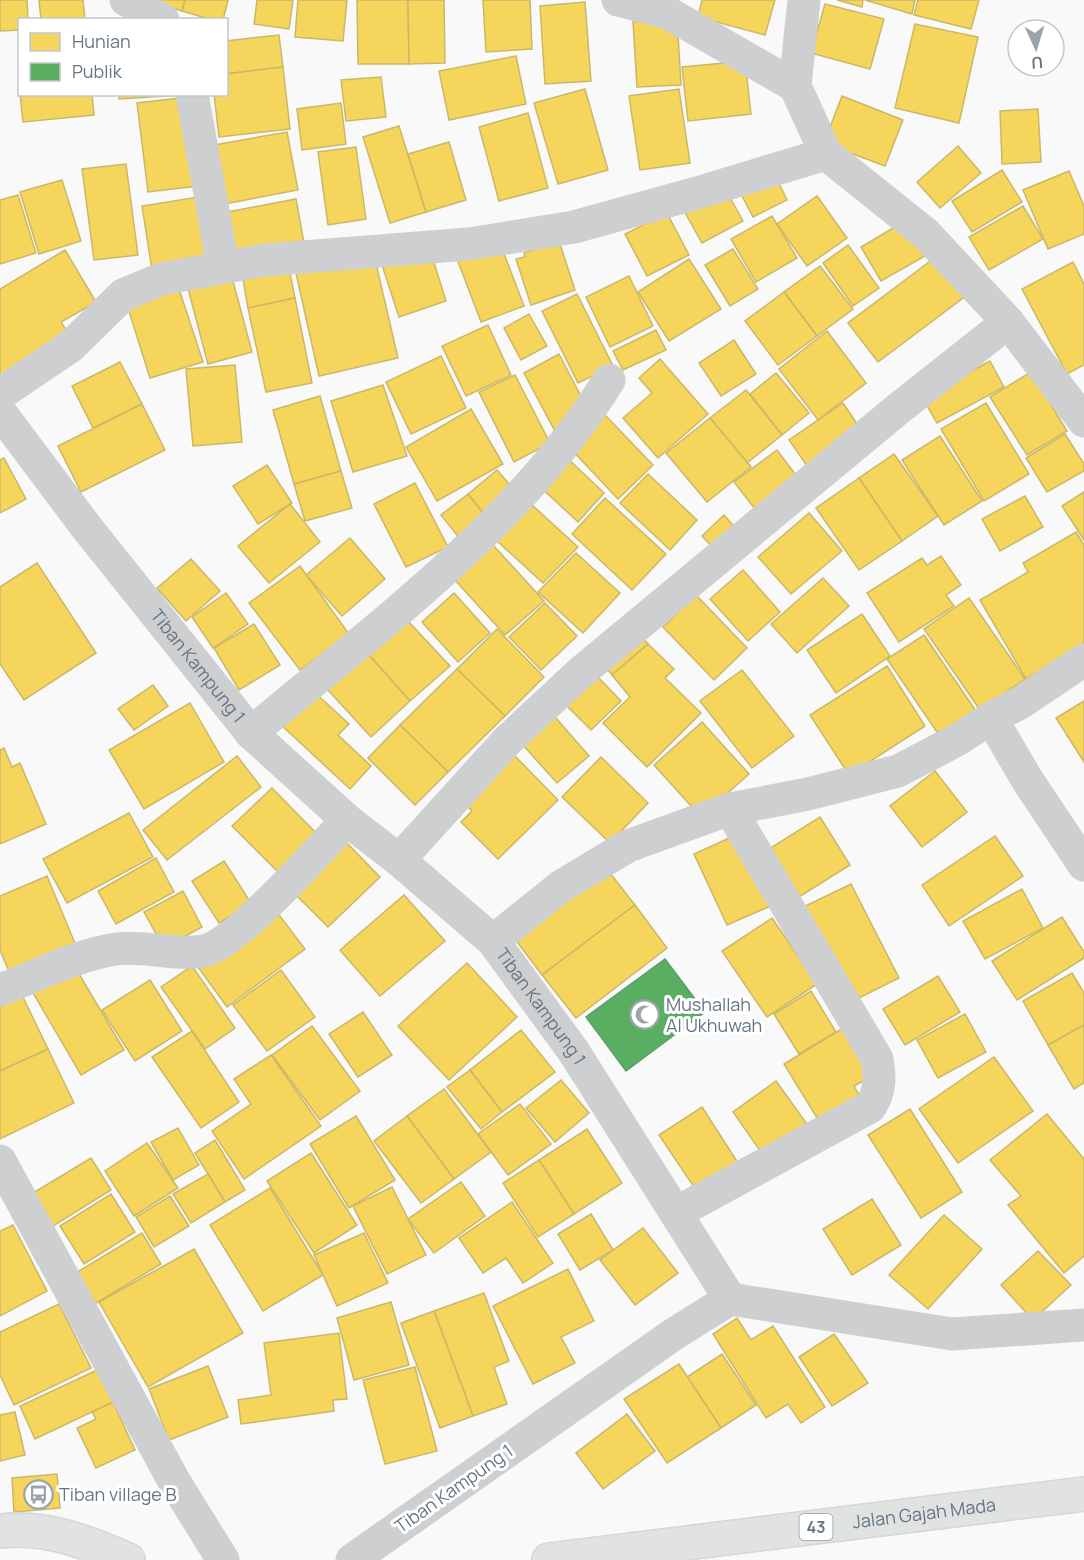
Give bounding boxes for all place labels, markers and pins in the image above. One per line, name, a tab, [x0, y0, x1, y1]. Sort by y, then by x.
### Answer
place label: Mushallah Al Ukhuwah	[666, 992, 762, 1037]
mosque icon: Mushallah Al Ukhuwah	[629, 999, 661, 1031]
bus stop icon: Tiban village B	[22, 1479, 54, 1511]
place label: Tiban village B	[59, 1482, 176, 1506]

